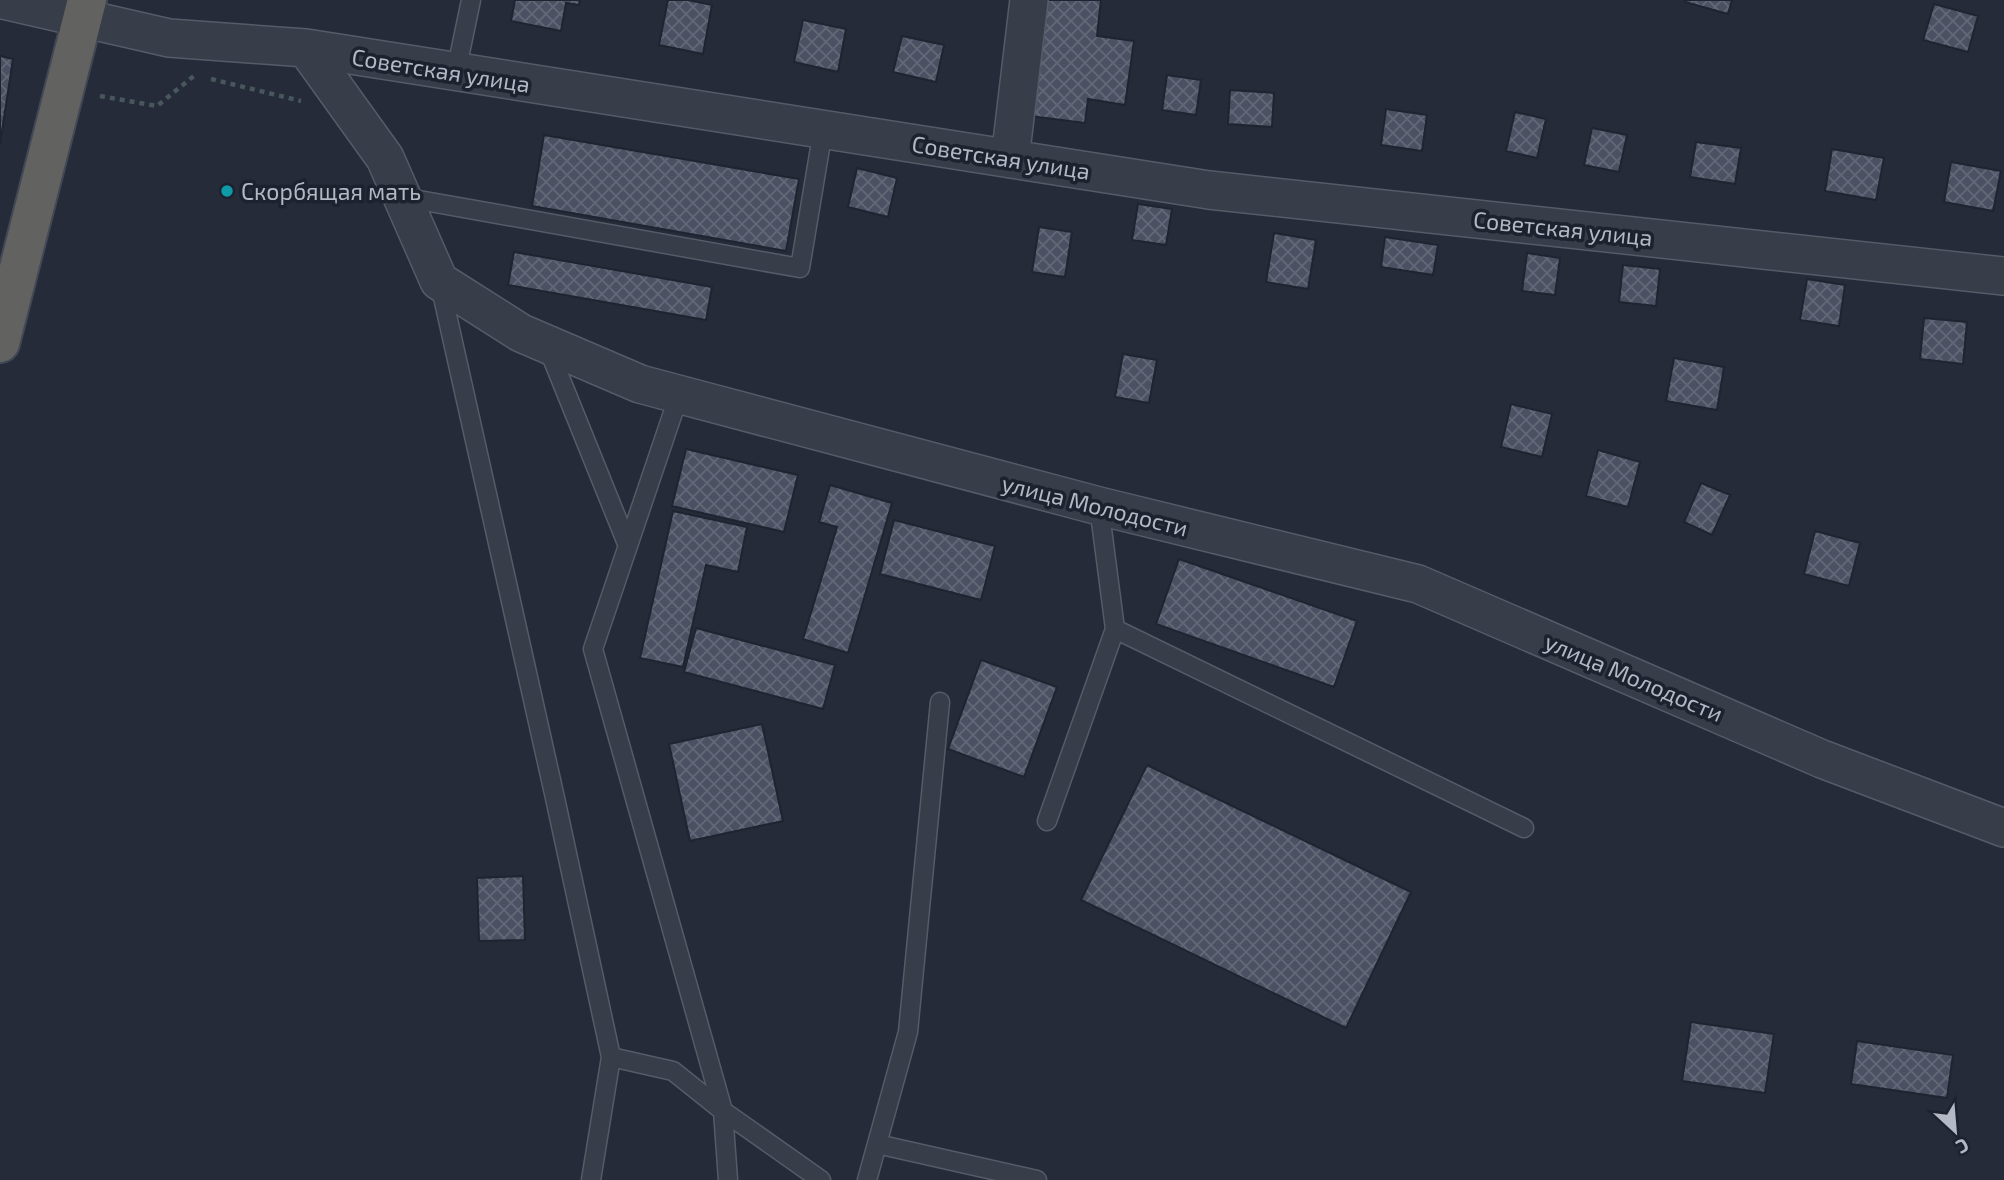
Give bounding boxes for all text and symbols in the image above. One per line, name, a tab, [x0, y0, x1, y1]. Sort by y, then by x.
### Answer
street label: Советская улица	[350, 42, 532, 99]
street label: Советская улица	[910, 129, 1092, 186]
place label: Скорбящая мать	[241, 177, 421, 205]
marker: Скорбящая мать	[219, 183, 235, 199]
street label: Советская улица	[1472, 205, 1654, 252]
street label: улица Молодости	[999, 468, 1191, 543]
street label: улица Молодости	[1540, 627, 1727, 728]
north arrow	[1920, 1096, 1990, 1166]
text: С	[1953, 1134, 1973, 1160]

